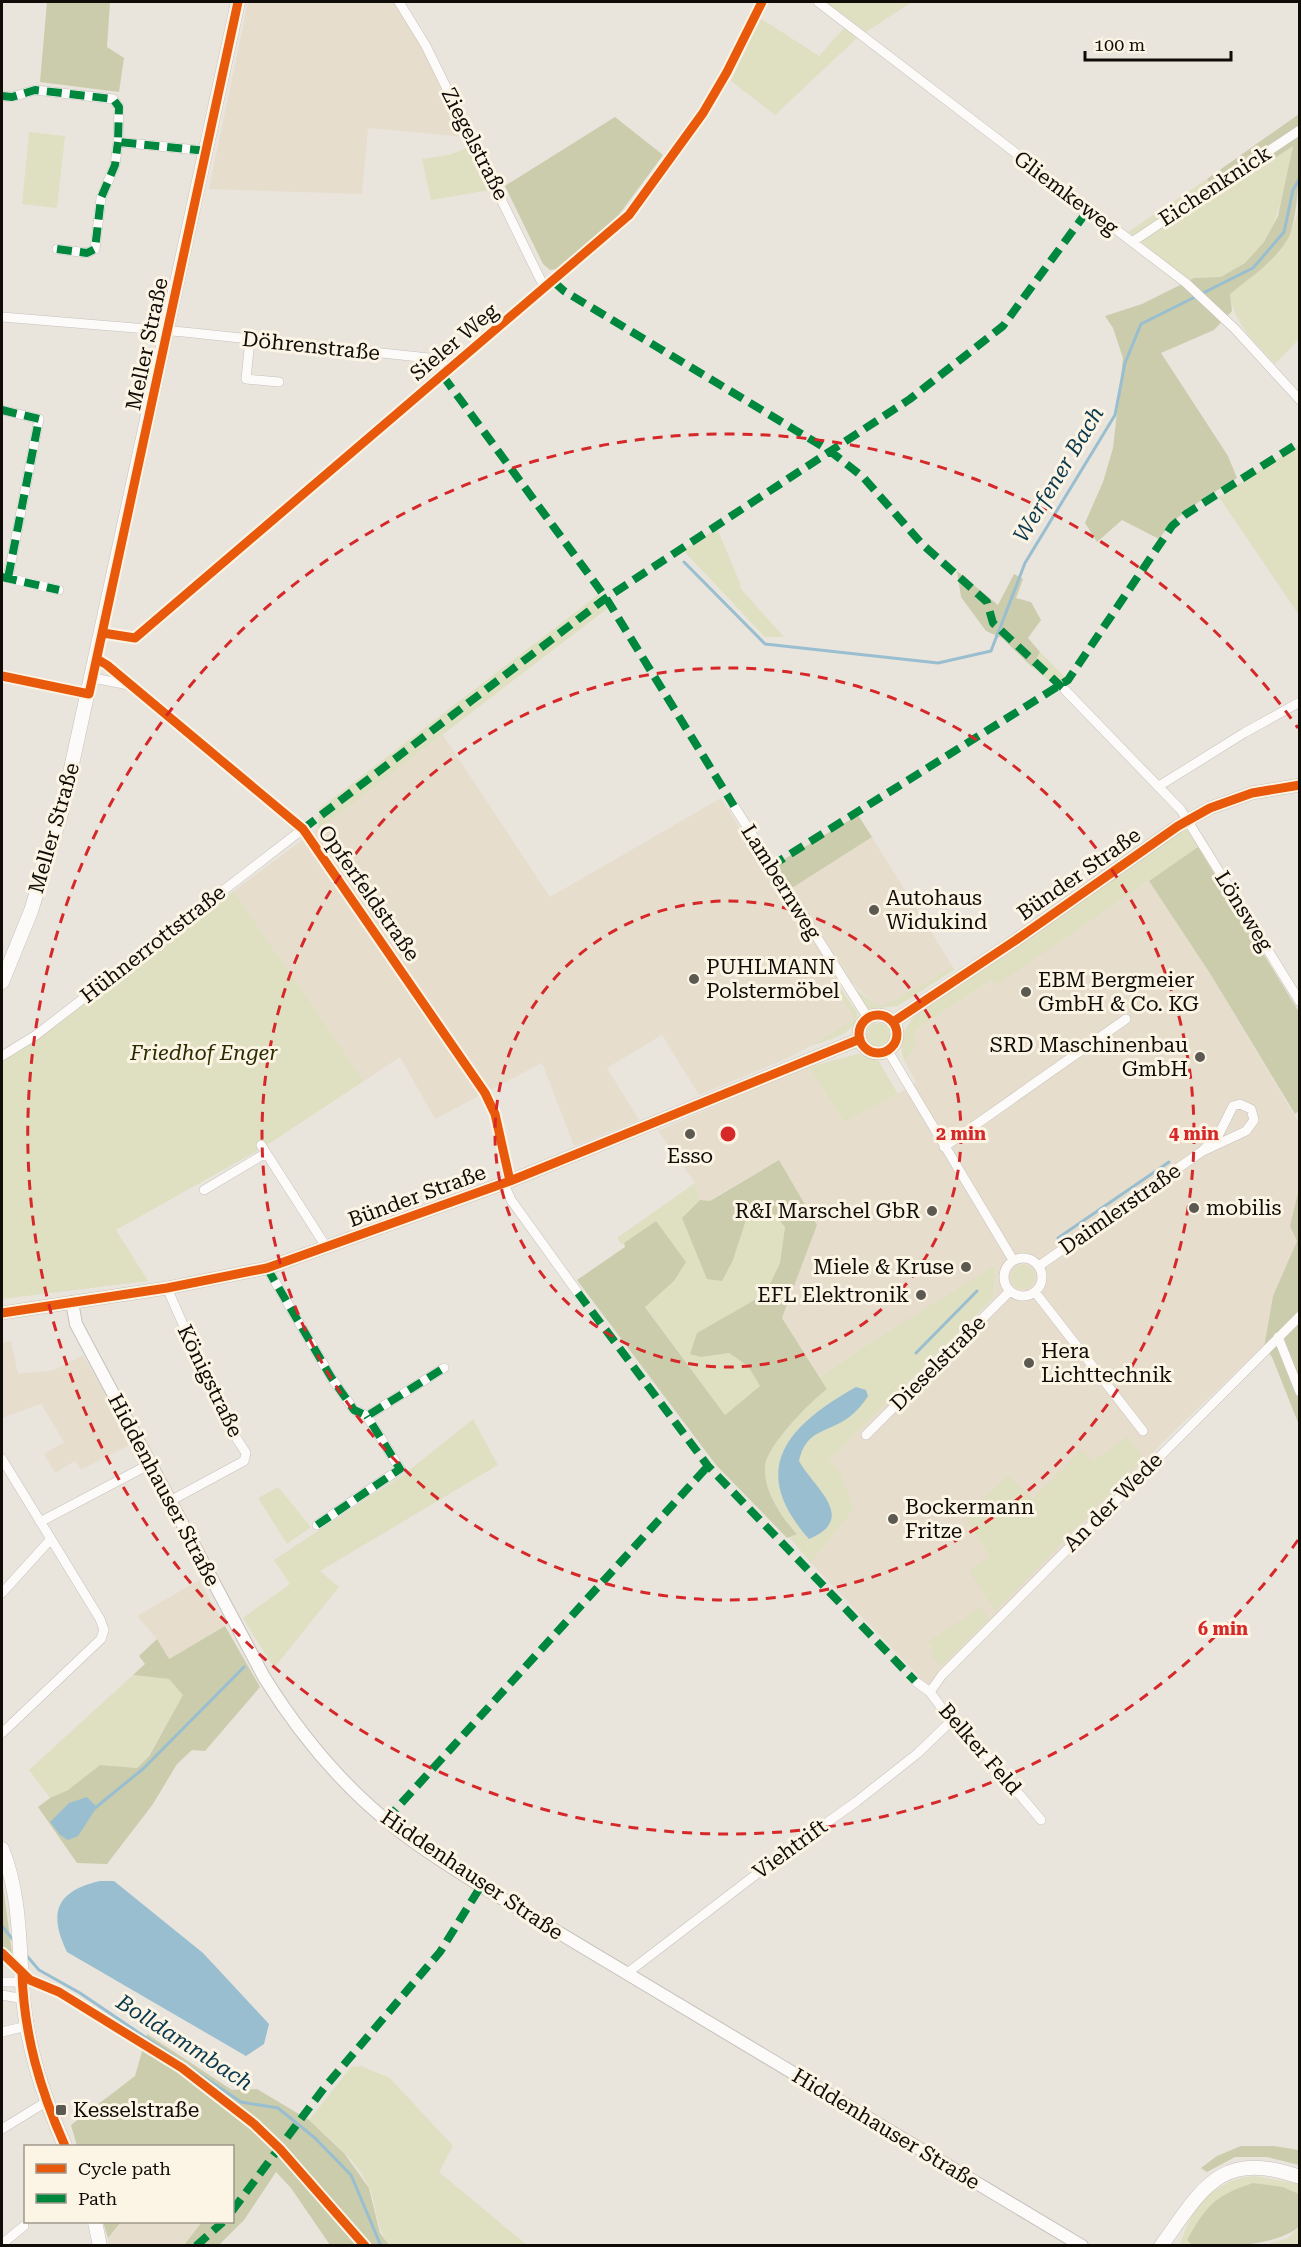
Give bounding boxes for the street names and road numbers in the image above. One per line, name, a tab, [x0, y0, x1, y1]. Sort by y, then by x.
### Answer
street label: Ziegelstraße	[436, 84, 514, 204]
street label: Eichenknick	[1154, 141, 1276, 231]
street label: Gliemkeweg	[1009, 146, 1123, 240]
street label: Meller Straße	[121, 276, 173, 412]
street label: Sieler Weg	[405, 298, 503, 386]
street label: Döhrenstraße	[241, 327, 381, 365]
street label: Meller Straße	[24, 760, 84, 896]
street label: Lambernweg	[736, 820, 826, 944]
street label: Opferfeldstraße	[313, 821, 425, 965]
street label: Bünder Straße	[1013, 823, 1145, 925]
street label: Lönsweg	[1210, 867, 1278, 955]
street label: Hühnerrottstraße	[76, 880, 230, 1008]
street label: Daimlerstraße	[1055, 1158, 1185, 1260]
street label: Bünder Straße	[345, 1160, 489, 1232]
street label: Dieselstraße	[886, 1311, 990, 1415]
street label: Königstraße	[172, 1321, 248, 1441]
street label: Hiddenhauser Straße	[103, 1390, 225, 1590]
street label: An der Wede	[1059, 1448, 1167, 1556]
street label: Belker Feld	[934, 1698, 1026, 1800]
street label: Hiddenhauser Straße	[376, 1805, 568, 1945]
street label: Viehtrift	[748, 1814, 832, 1884]
street label: Hiddenhauser Straße	[788, 2063, 984, 2195]

